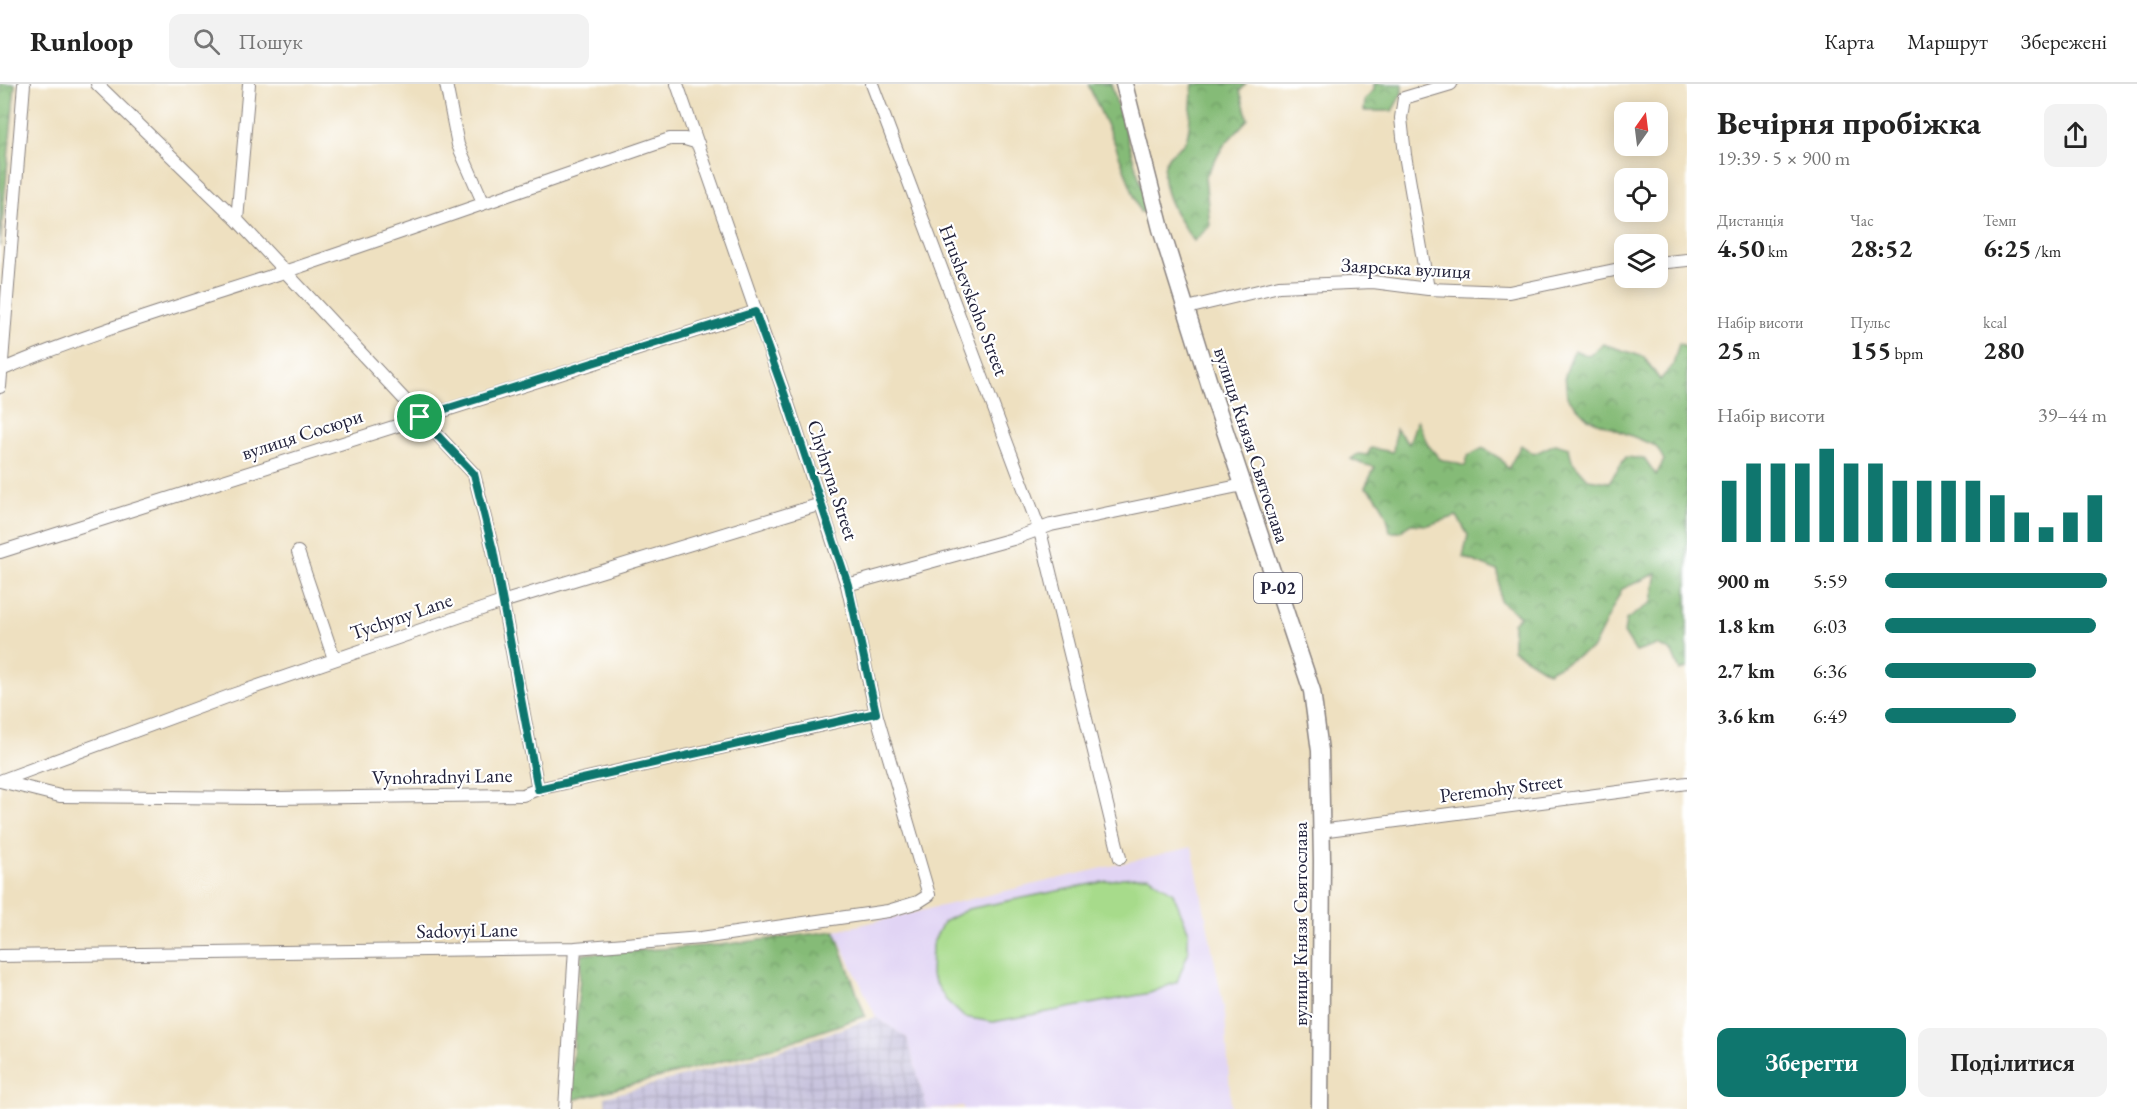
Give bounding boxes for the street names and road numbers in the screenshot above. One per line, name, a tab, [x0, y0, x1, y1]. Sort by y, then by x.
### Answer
street label: Hrushevskoho Street	[933, 221, 1015, 380]
street label: Заярська вулиця	[1340, 252, 1472, 284]
street label: вулиця Князя Святослава	[1208, 344, 1296, 546]
street label: вулиця Сосюри	[238, 402, 366, 466]
street label: Chyhryna Street	[801, 417, 865, 544]
road number: Р-02	[1254, 573, 1302, 603]
street label: Tychyny Lane	[346, 586, 456, 646]
street label: Vynohradnyi Lane	[371, 762, 513, 790]
street label: Peremohy Street	[1438, 767, 1565, 808]
street label: вулиця Князя Святослава	[1287, 822, 1313, 1026]
street label: Sadovyi Lane	[416, 916, 518, 944]

